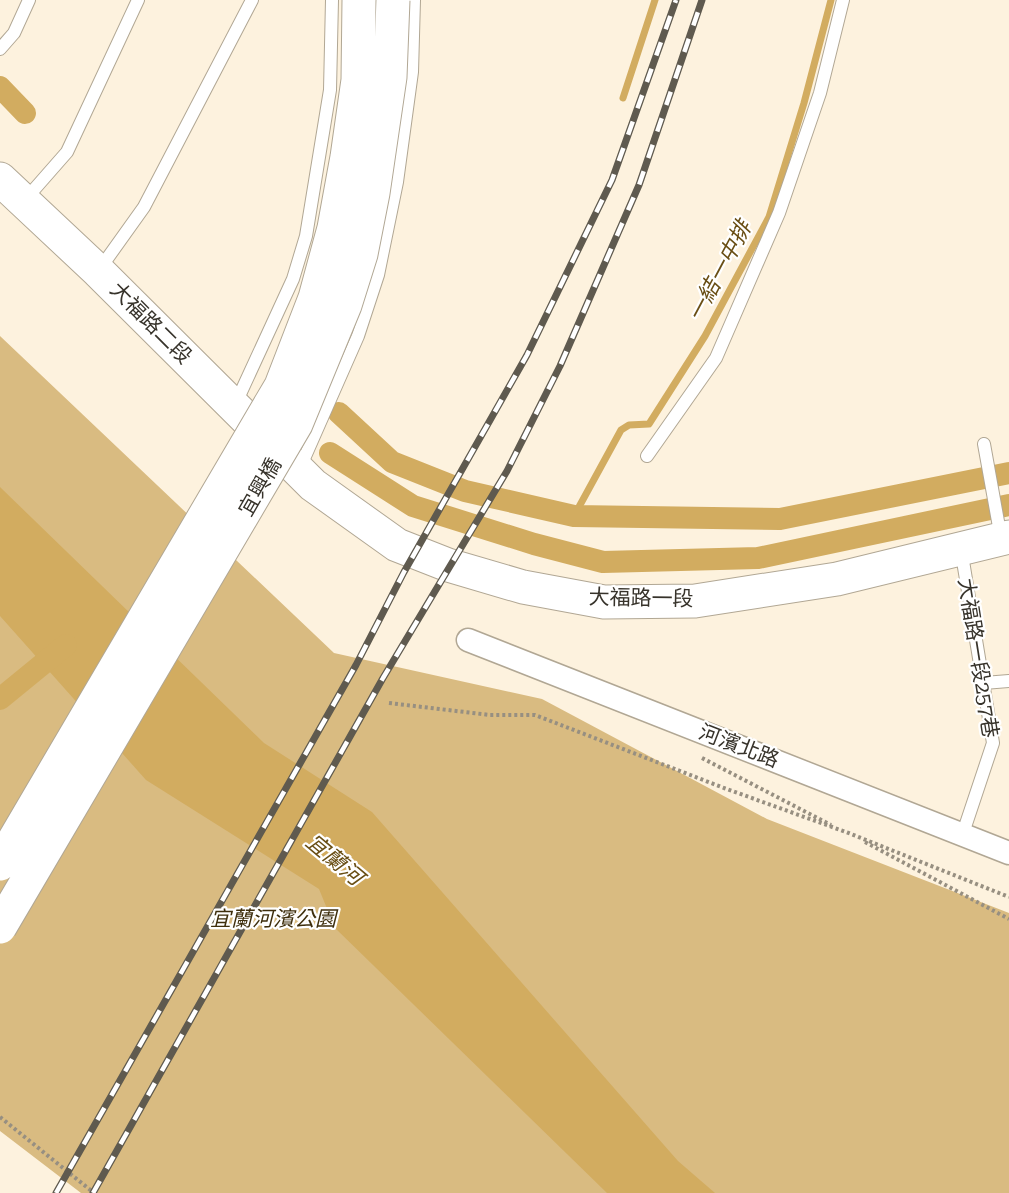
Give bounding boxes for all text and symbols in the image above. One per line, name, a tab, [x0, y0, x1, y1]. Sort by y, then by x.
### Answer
water label: 一結一中排	[683, 214, 758, 326]
street label: 大福路二段	[105, 277, 197, 369]
street label: 宜興橋	[234, 454, 286, 520]
street label: 大福路一段257巷	[954, 576, 1002, 740]
street label: 大福路一段	[588, 585, 694, 611]
street label: 河濱北路	[695, 720, 783, 772]
water label: 宜蘭河	[301, 829, 371, 893]
park label: 宜蘭河濱公園	[210, 907, 339, 931]

